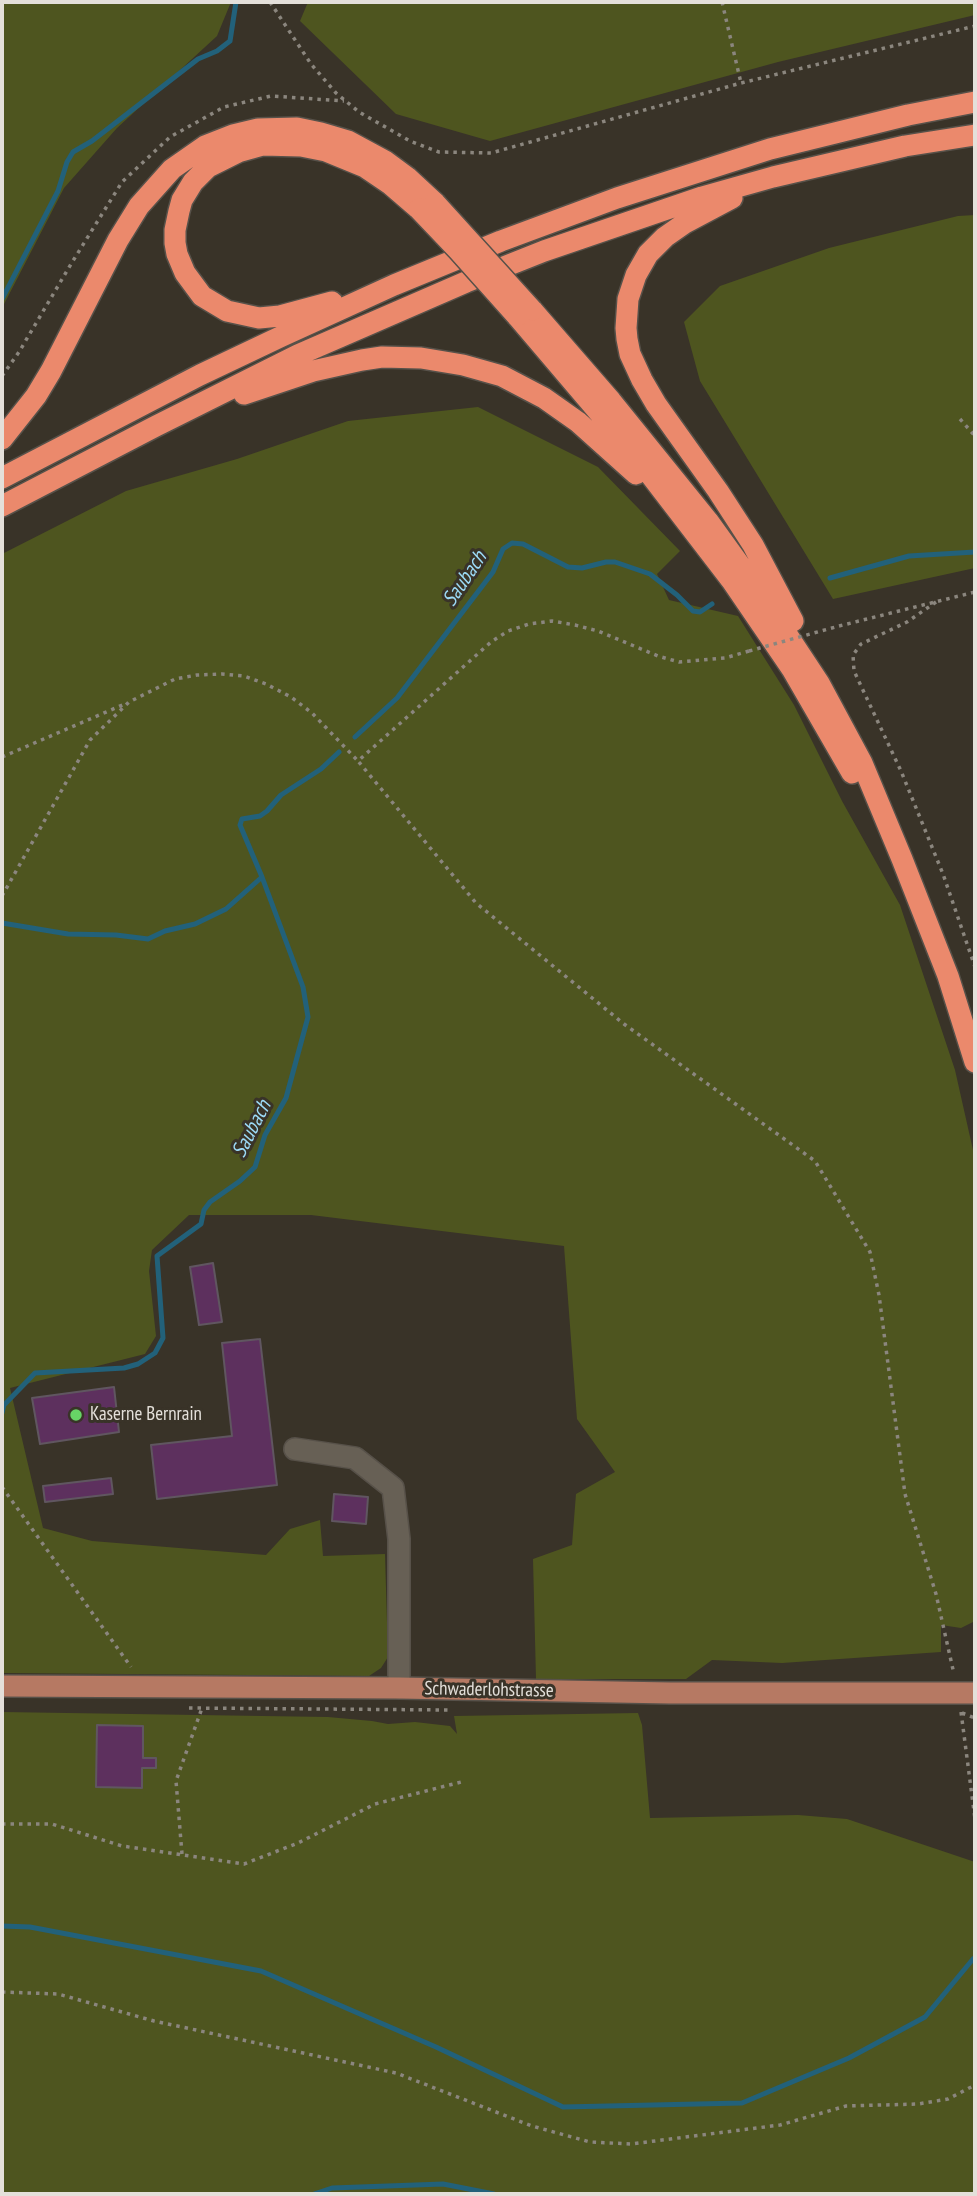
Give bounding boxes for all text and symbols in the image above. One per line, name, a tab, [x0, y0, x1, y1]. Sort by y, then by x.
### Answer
water label: Saubach	[438, 547, 492, 611]
water label: Saubach	[227, 1096, 277, 1162]
place label: Kaserne Bernrain	[90, 1404, 202, 1426]
marker: Kaserne Bernrain	[68, 1407, 84, 1423]
street label: Schwaderlohstrasse	[424, 1677, 554, 1703]

